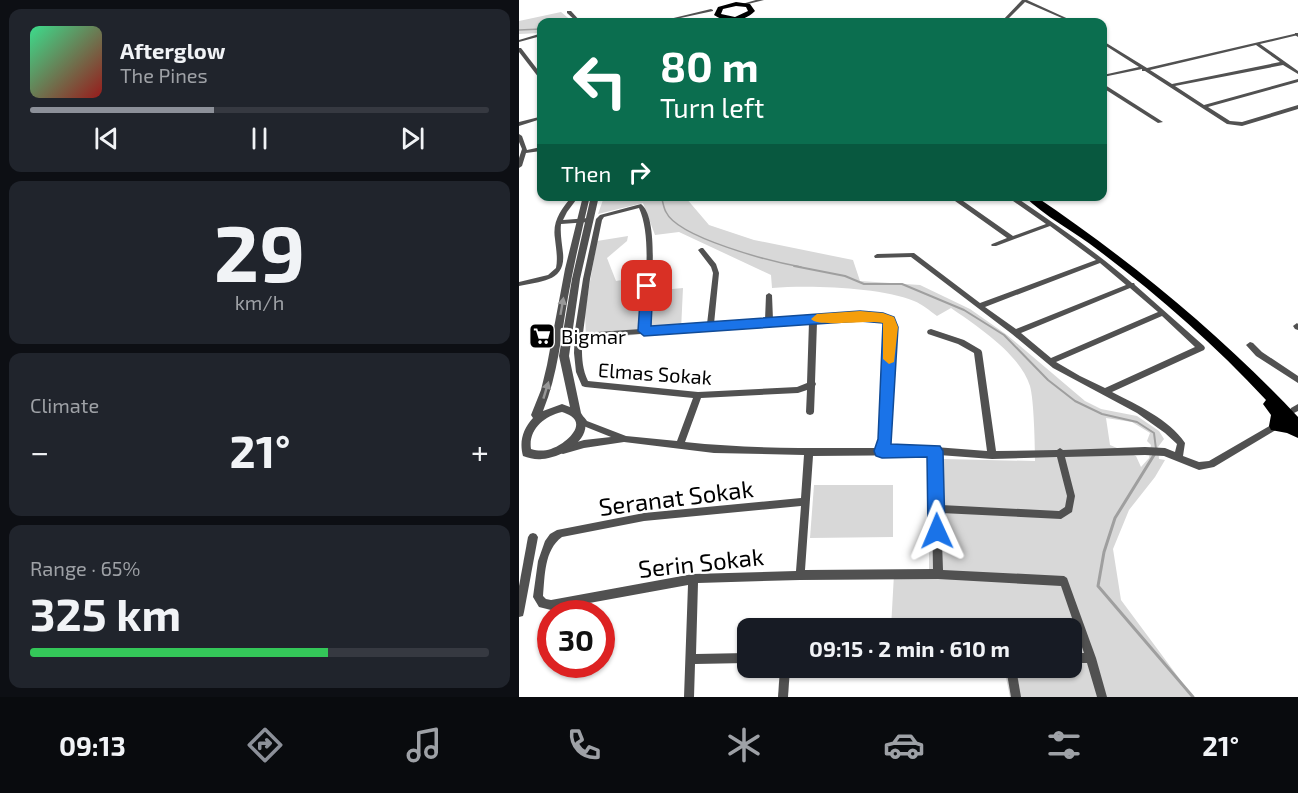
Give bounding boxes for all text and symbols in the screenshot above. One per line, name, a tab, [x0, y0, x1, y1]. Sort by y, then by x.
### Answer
text: Afterglow	[120, 37, 225, 63]
text: 80 m	[660, 40, 759, 90]
icon: left	[561, 42, 639, 120]
text: The Pines	[120, 63, 208, 87]
text: Turn left	[660, 91, 764, 123]
icon: previous	[90, 122, 123, 155]
icon: pause	[243, 122, 276, 155]
icon: next	[396, 122, 429, 155]
icon: right	[623, 156, 656, 189]
text: Then	[561, 160, 611, 186]
text: 29	[214, 204, 305, 298]
pin	[621, 260, 672, 311]
icon: arrive	[630, 269, 663, 302]
text: km/h	[235, 290, 284, 314]
one-way arrow	[558, 296, 567, 315]
supermarket icon: Bigmar	[527, 321, 557, 351]
place label: Bigmar	[561, 324, 626, 348]
street label: Elmas Sokak	[597, 357, 713, 389]
one-way arrow	[542, 381, 551, 399]
text: Climate	[30, 393, 99, 417]
text: 21°	[230, 423, 291, 477]
text: −	[30, 431, 49, 471]
text: +	[471, 431, 489, 471]
street label: Seranat Sokak	[597, 473, 755, 521]
position arrow	[905, 499, 969, 563]
street label: Serin Sokak	[637, 541, 765, 583]
text: Range · 65%	[30, 556, 140, 580]
text: 325 km	[30, 586, 181, 640]
speed limit sign: 30	[537, 600, 615, 678]
text: 09:15 · 2 min · 610 m	[809, 635, 1010, 661]
icon: directions	[244, 724, 286, 766]
icon: music	[403, 724, 445, 766]
icon: phone	[563, 724, 605, 766]
icon: climate	[723, 724, 765, 766]
icon: car	[883, 724, 925, 766]
icon: filters	[1043, 724, 1085, 766]
text: 09:13	[59, 729, 126, 761]
text: 21°	[1202, 729, 1239, 761]

